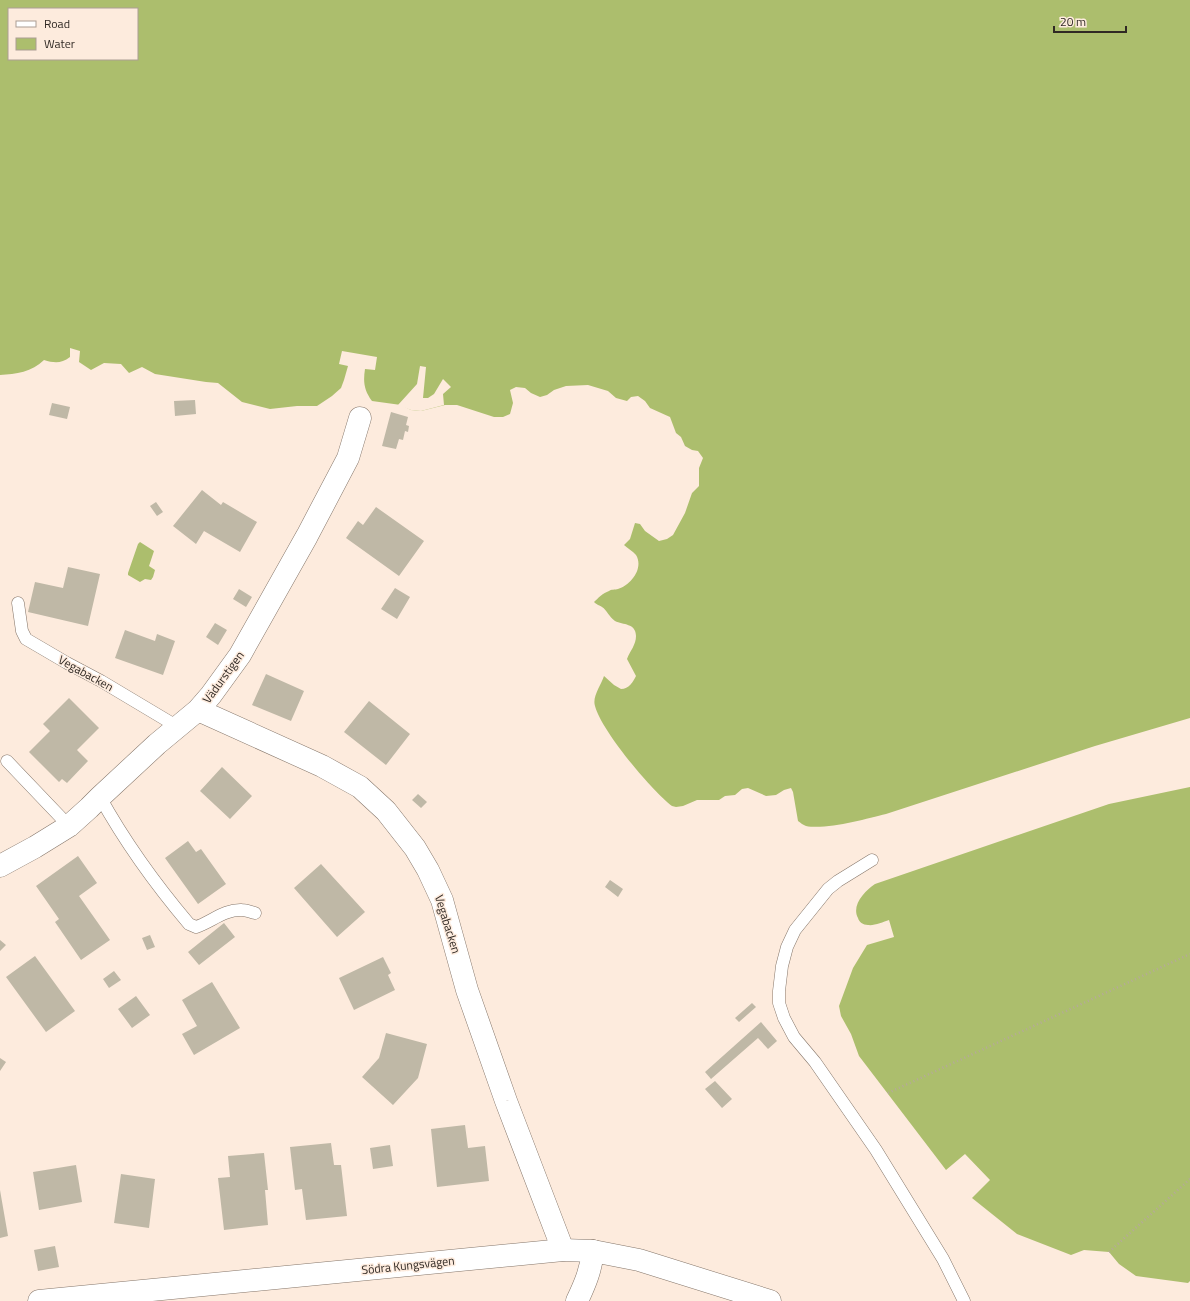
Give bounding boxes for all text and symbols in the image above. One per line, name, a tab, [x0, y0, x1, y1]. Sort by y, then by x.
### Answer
legend	[8, 8, 138, 60]
scale bar	[1054, 8, 1126, 34]
text: 20 m	[1060, 12, 1086, 31]
text: Road	[44, 14, 70, 33]
text: Water	[44, 34, 75, 53]
street label: Vädurstigen	[197, 647, 249, 707]
street label: Vegabacken	[55, 650, 117, 696]
street label: Vegabacken	[430, 892, 466, 956]
street label: Södra Kungsvägen	[361, 1251, 455, 1279]

